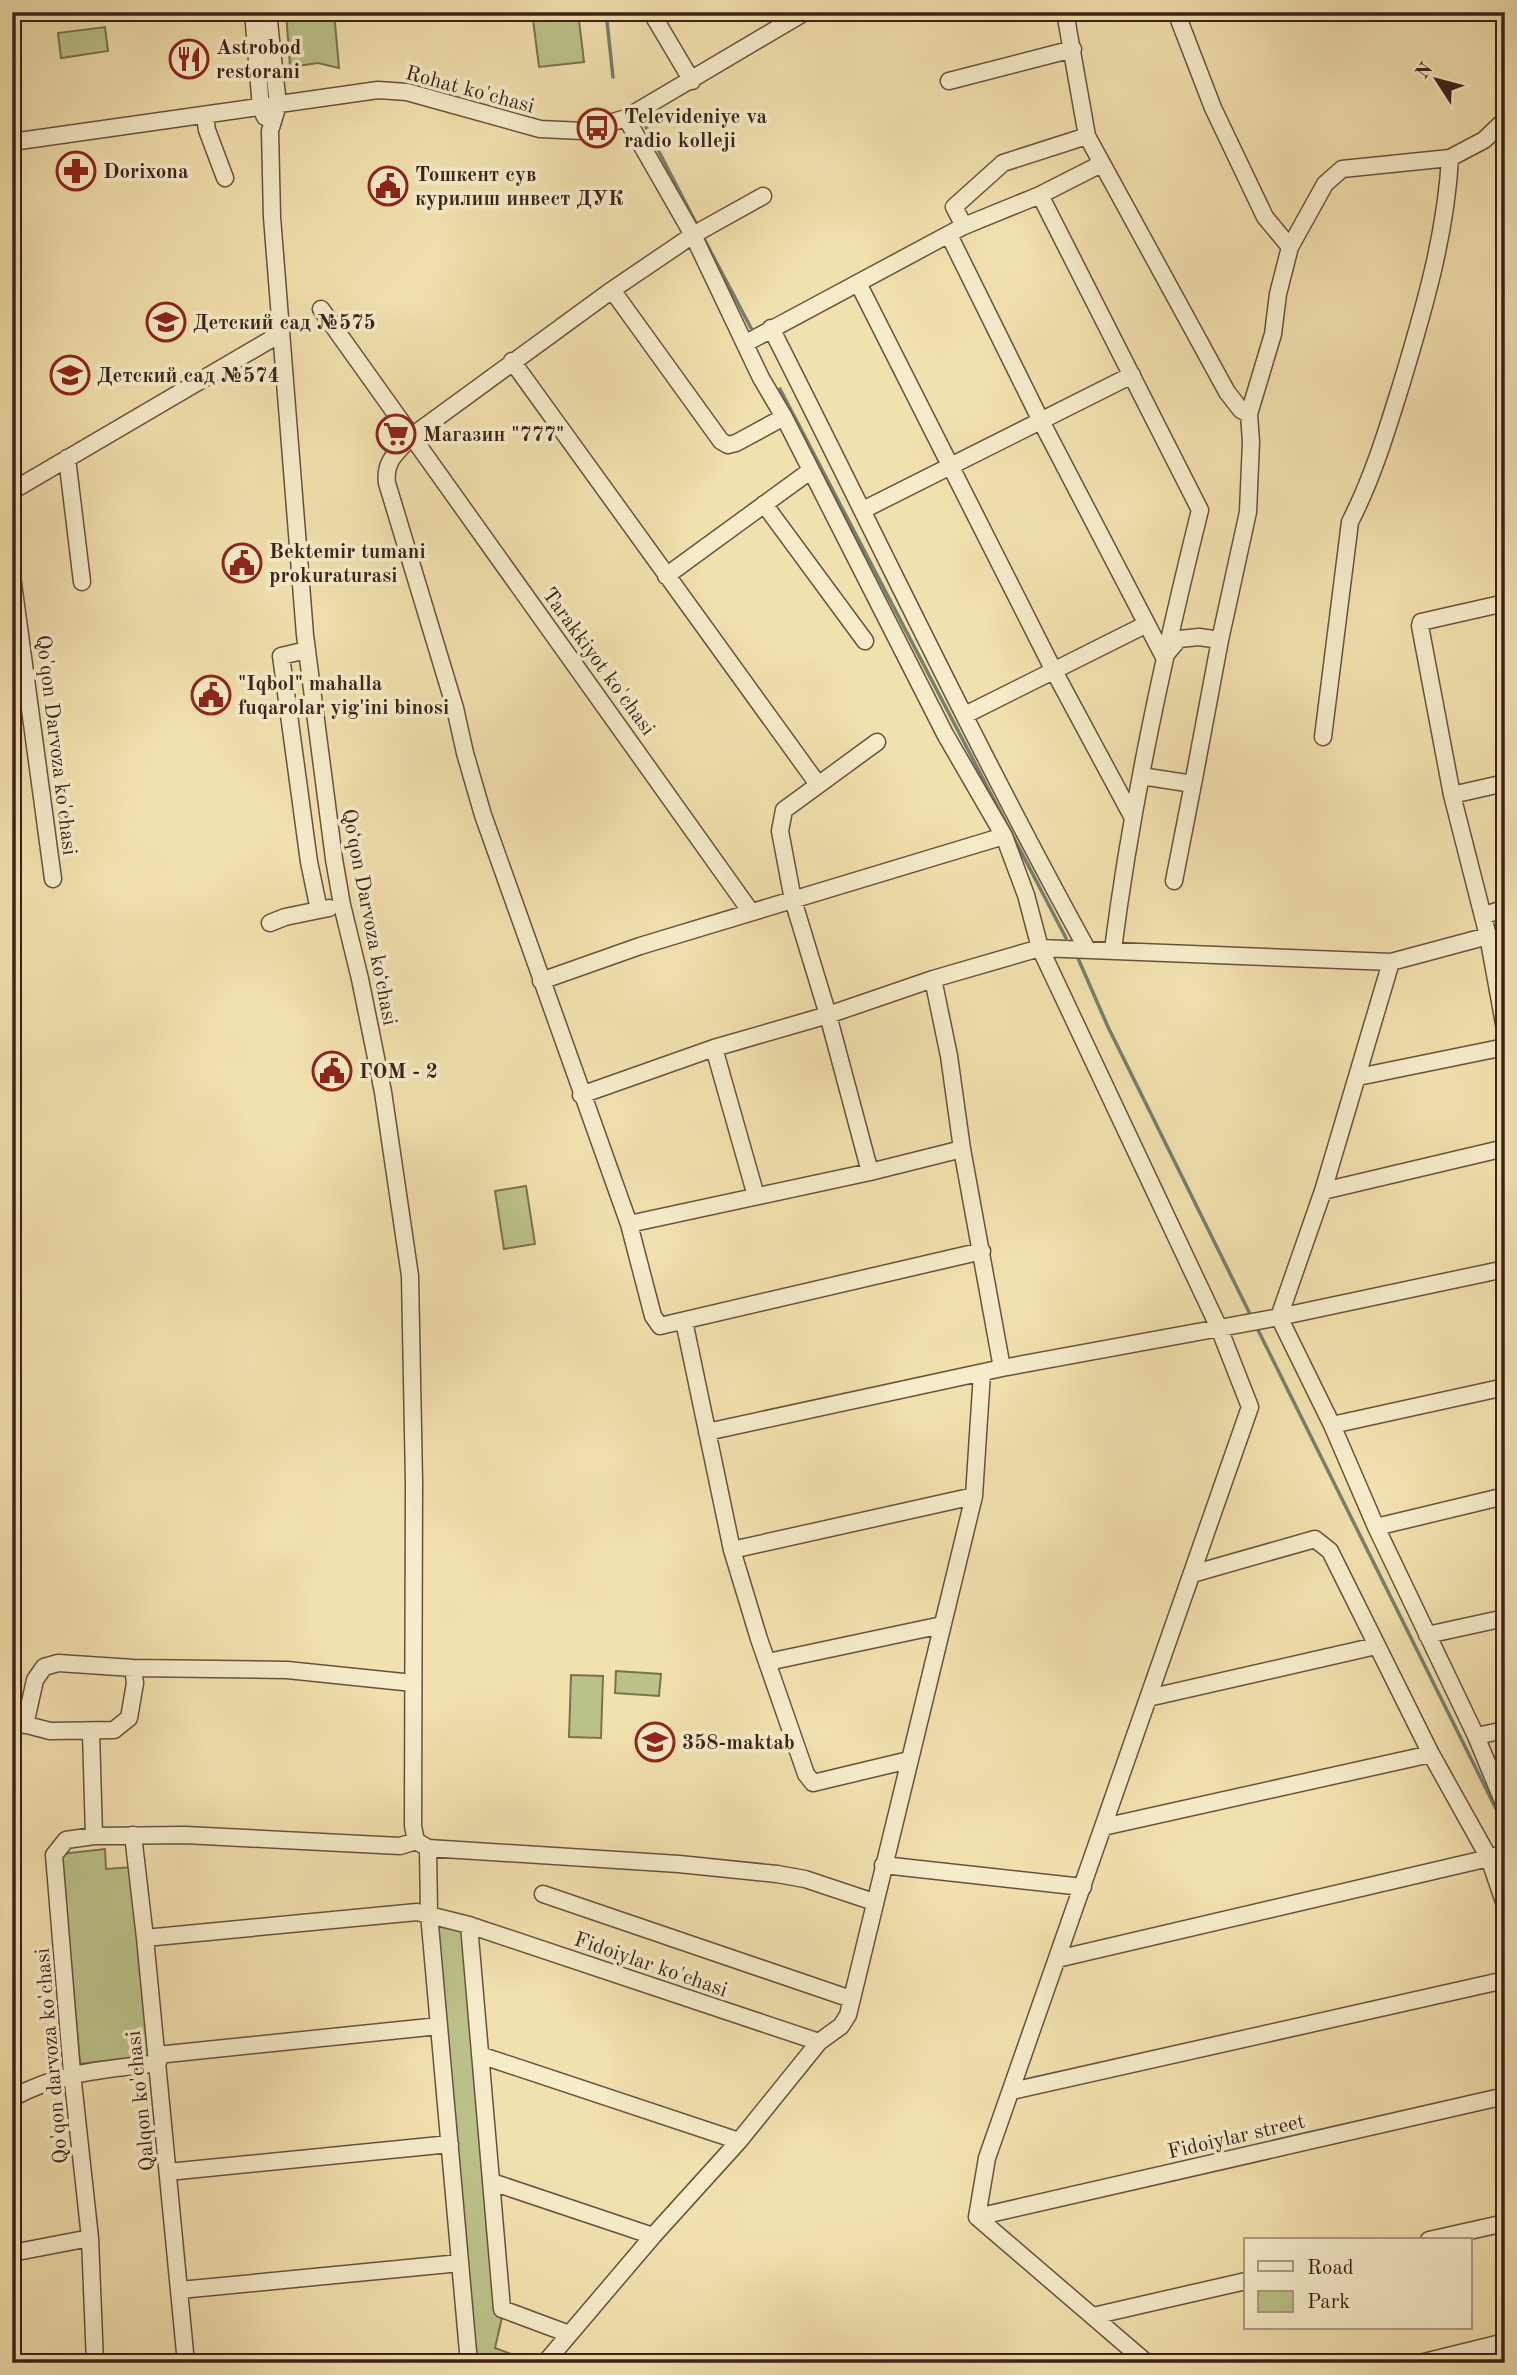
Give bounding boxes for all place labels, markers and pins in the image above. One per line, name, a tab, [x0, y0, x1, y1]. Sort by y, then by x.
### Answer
restaurant icon: Astrobod restorani	[168, 38, 210, 80]
place label: Astrobod restorani	[216, 38, 301, 83]
bus stop icon: Televideniye va radio kolleji	[576, 107, 618, 149]
place label: Televideniye va radio kolleji	[624, 107, 767, 152]
pharmacy icon: Dorixona	[55, 150, 97, 192]
place label: Dorixona	[103, 162, 189, 183]
public building icon: Тошкент сув курилиш инвест ДУК	[367, 165, 409, 207]
place label: Тошкент сув курилиш инвест ДУК	[415, 165, 624, 210]
school or university icon: Детский сад №575	[145, 301, 187, 343]
place label: Детский сад №575	[193, 313, 376, 334]
school or university icon: Детский сад №574	[49, 354, 91, 396]
place label: Детский сад №574	[97, 366, 280, 387]
supermarket icon: Магазин "777"	[375, 413, 417, 455]
place label: Магазин "777"	[423, 425, 564, 446]
public building icon: Bektemir tumani prokuraturasi	[221, 542, 263, 584]
place label: Bektemir tumani prokuraturasi	[269, 542, 426, 587]
public building icon: "Iqbol" mahalla fuqarolar yig'ini binosi	[190, 674, 232, 716]
place label: "Iqbol" mahalla fuqarolar yig'ini binosi	[238, 674, 449, 719]
public building icon: ГОМ - 2	[311, 1050, 353, 1092]
place label: ГОМ - 2	[359, 1062, 438, 1083]
school or university icon: 358-maktab	[634, 1721, 676, 1763]
place label: 358-maktab	[682, 1733, 795, 1754]

